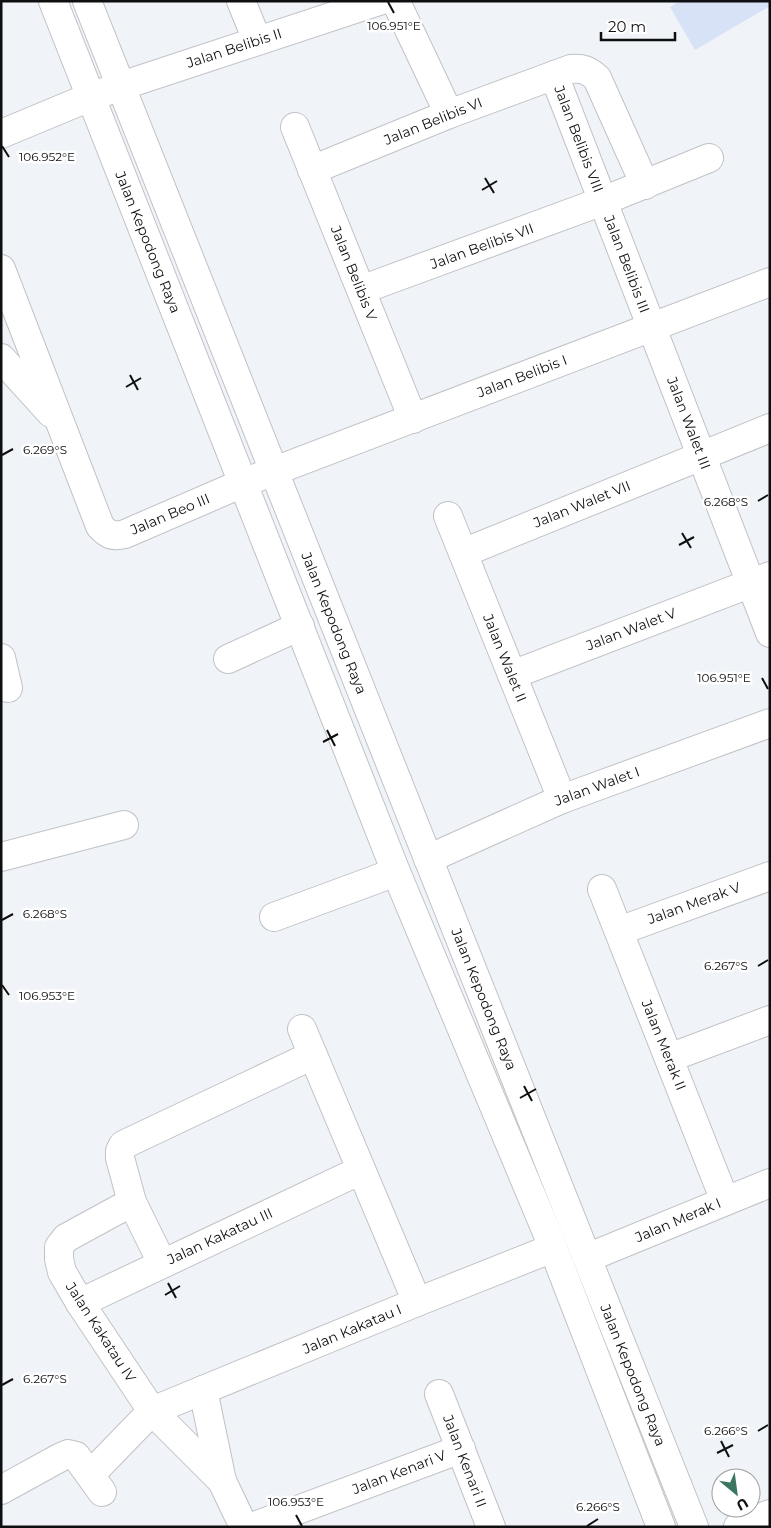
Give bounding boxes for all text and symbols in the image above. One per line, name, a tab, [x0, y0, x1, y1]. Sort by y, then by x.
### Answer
scale bar	[601, 10, 675, 42]
text: 20 m	[608, 17, 646, 36]
text: 106.951°E	[367, 18, 421, 33]
street label: Jalan Belibis II	[183, 24, 284, 72]
street label: Jalan Belibis VIII	[550, 82, 608, 195]
street label: Jalan Belibis VI	[380, 93, 485, 149]
text: 106.952°E	[19, 149, 75, 164]
street label: Jalan Kepodong Raya	[111, 168, 185, 316]
street label: Jalan Belibis III	[600, 212, 654, 316]
street label: Jalan Belibis VII	[427, 219, 536, 273]
street label: Jalan Belibis V	[326, 222, 381, 323]
street label: Jalan Belibis I	[474, 351, 570, 402]
street label: Jalan Walet III	[663, 373, 715, 472]
text: 6.269°S	[23, 442, 67, 457]
street label: Jalan Walet VII	[530, 476, 633, 532]
street label: Jalan Beo III	[127, 489, 212, 539]
text: 6.268°S	[704, 494, 748, 509]
street label: Jalan Kepodong Raya	[297, 549, 371, 697]
street label: Jalan Walet V	[583, 604, 679, 655]
street label: Jalan Walet II	[479, 610, 531, 705]
text: 106.951°E	[697, 670, 751, 685]
street label: Jalan Walet I	[551, 762, 642, 810]
street label: Jalan Merak V	[644, 878, 743, 928]
text: 6.268°S	[23, 906, 67, 921]
street label: Jalan Kepodong Raya	[447, 925, 521, 1073]
text: 6.267°S	[704, 958, 748, 973]
text: 106.953°E	[19, 988, 75, 1003]
street label: Jalan Merak II	[637, 996, 690, 1093]
street label: Jalan Merak I	[631, 1194, 724, 1247]
street label: Jalan Kakatau III	[163, 1204, 276, 1269]
street label: Jalan Kakatau IV	[61, 1278, 140, 1386]
street label: Jalan Kakatau I	[299, 1300, 404, 1358]
street label: Jalan Kepodong Raya	[596, 1301, 670, 1449]
text: 6.267°S	[23, 1371, 67, 1386]
street label: Jalan Kenari II	[439, 1411, 491, 1510]
text: 6.266°S	[704, 1423, 748, 1438]
street label: Jalan Kenari V	[349, 1446, 449, 1498]
north arrow	[711, 1468, 761, 1518]
text: 106.953°E	[268, 1494, 324, 1509]
text: U	[733, 1494, 751, 1515]
text: 6.266°S	[576, 1499, 620, 1514]

